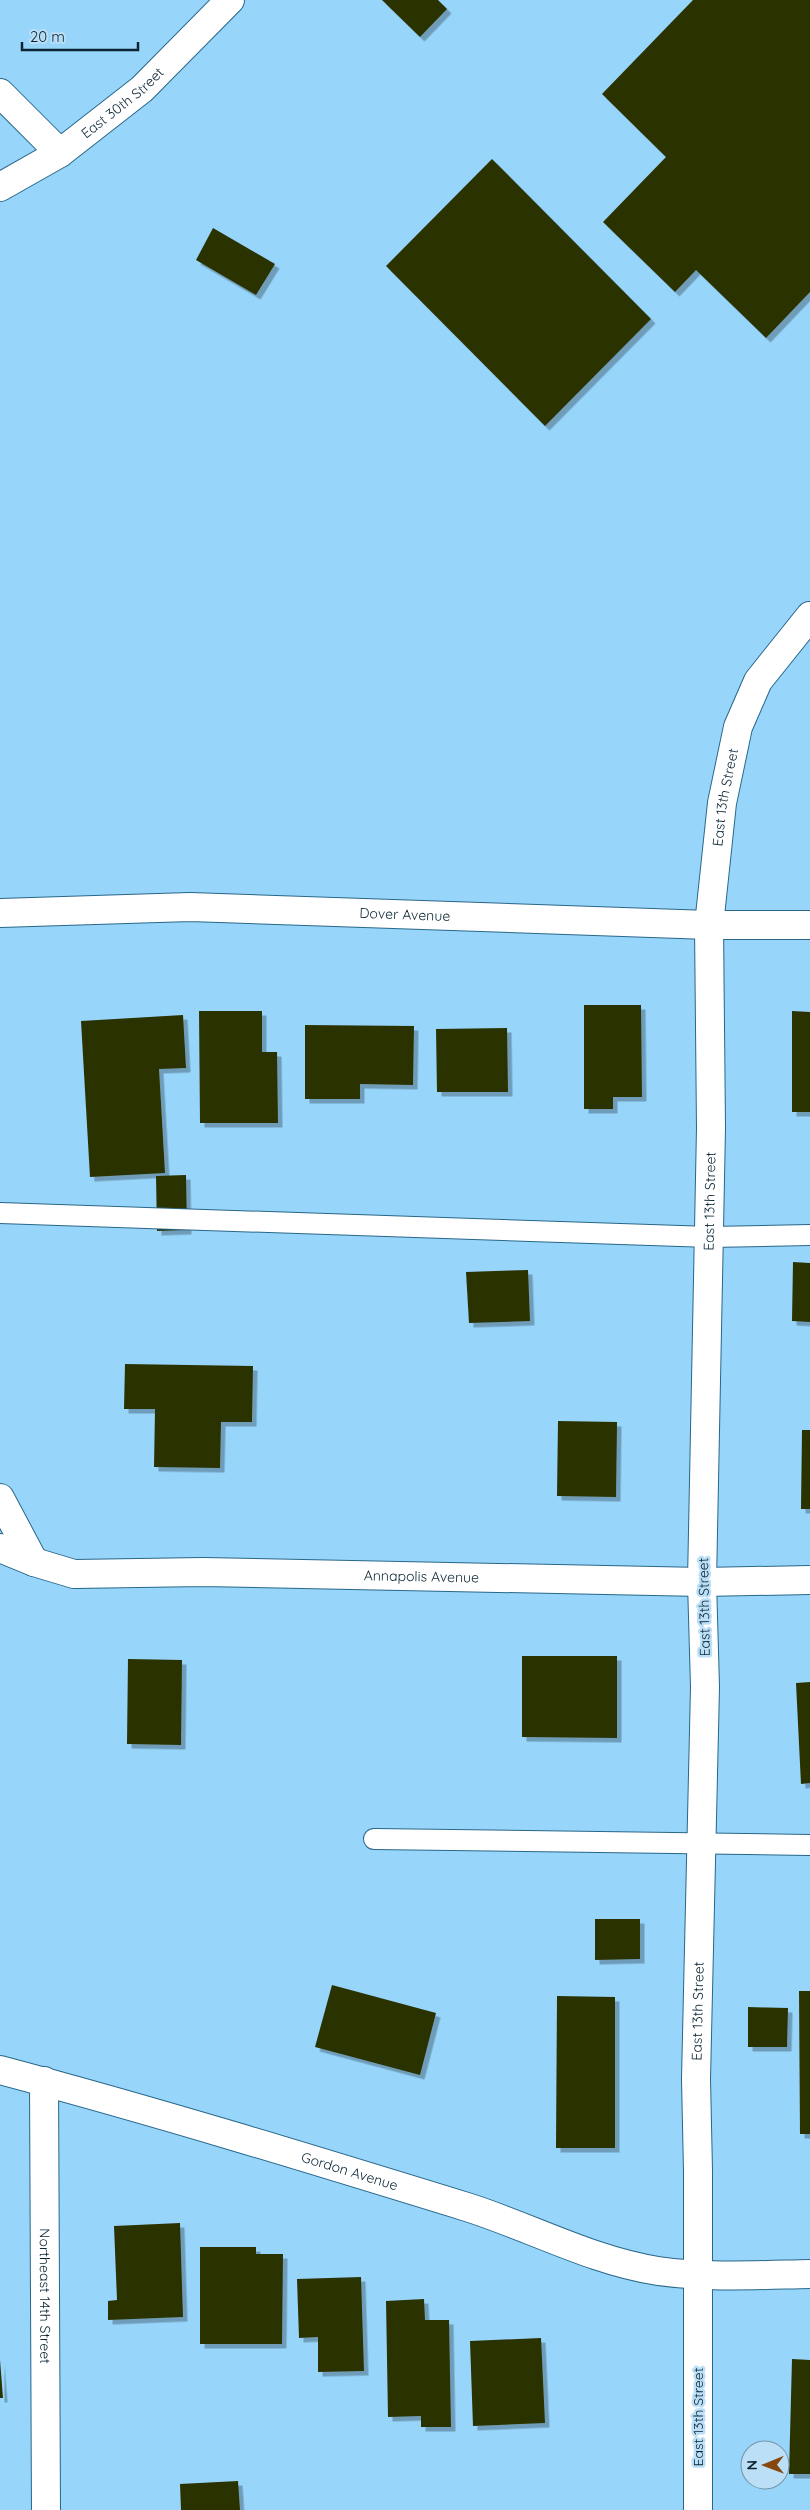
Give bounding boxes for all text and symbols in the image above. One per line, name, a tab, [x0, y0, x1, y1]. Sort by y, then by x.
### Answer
scale bar	[22, 20, 139, 52]
text: 20 m	[30, 27, 65, 46]
street label: East 30th Street	[77, 63, 168, 142]
street label: East 13th Street	[708, 747, 742, 847]
street label: Dover Avenue	[359, 904, 451, 925]
street label: East 13th Street	[700, 1151, 720, 1251]
street label: East 13th Street	[694, 1557, 714, 1657]
street label: Annapolis Avenue	[364, 1566, 479, 1587]
street label: East 13th Street	[687, 1961, 708, 2061]
street label: Gordon Avenue	[299, 2148, 400, 2194]
street label: Northeast 14th Street	[36, 2228, 54, 2364]
street label: East 13th Street	[689, 2367, 707, 2466]
north arrow	[740, 2440, 790, 2490]
text: N	[743, 2460, 761, 2471]

